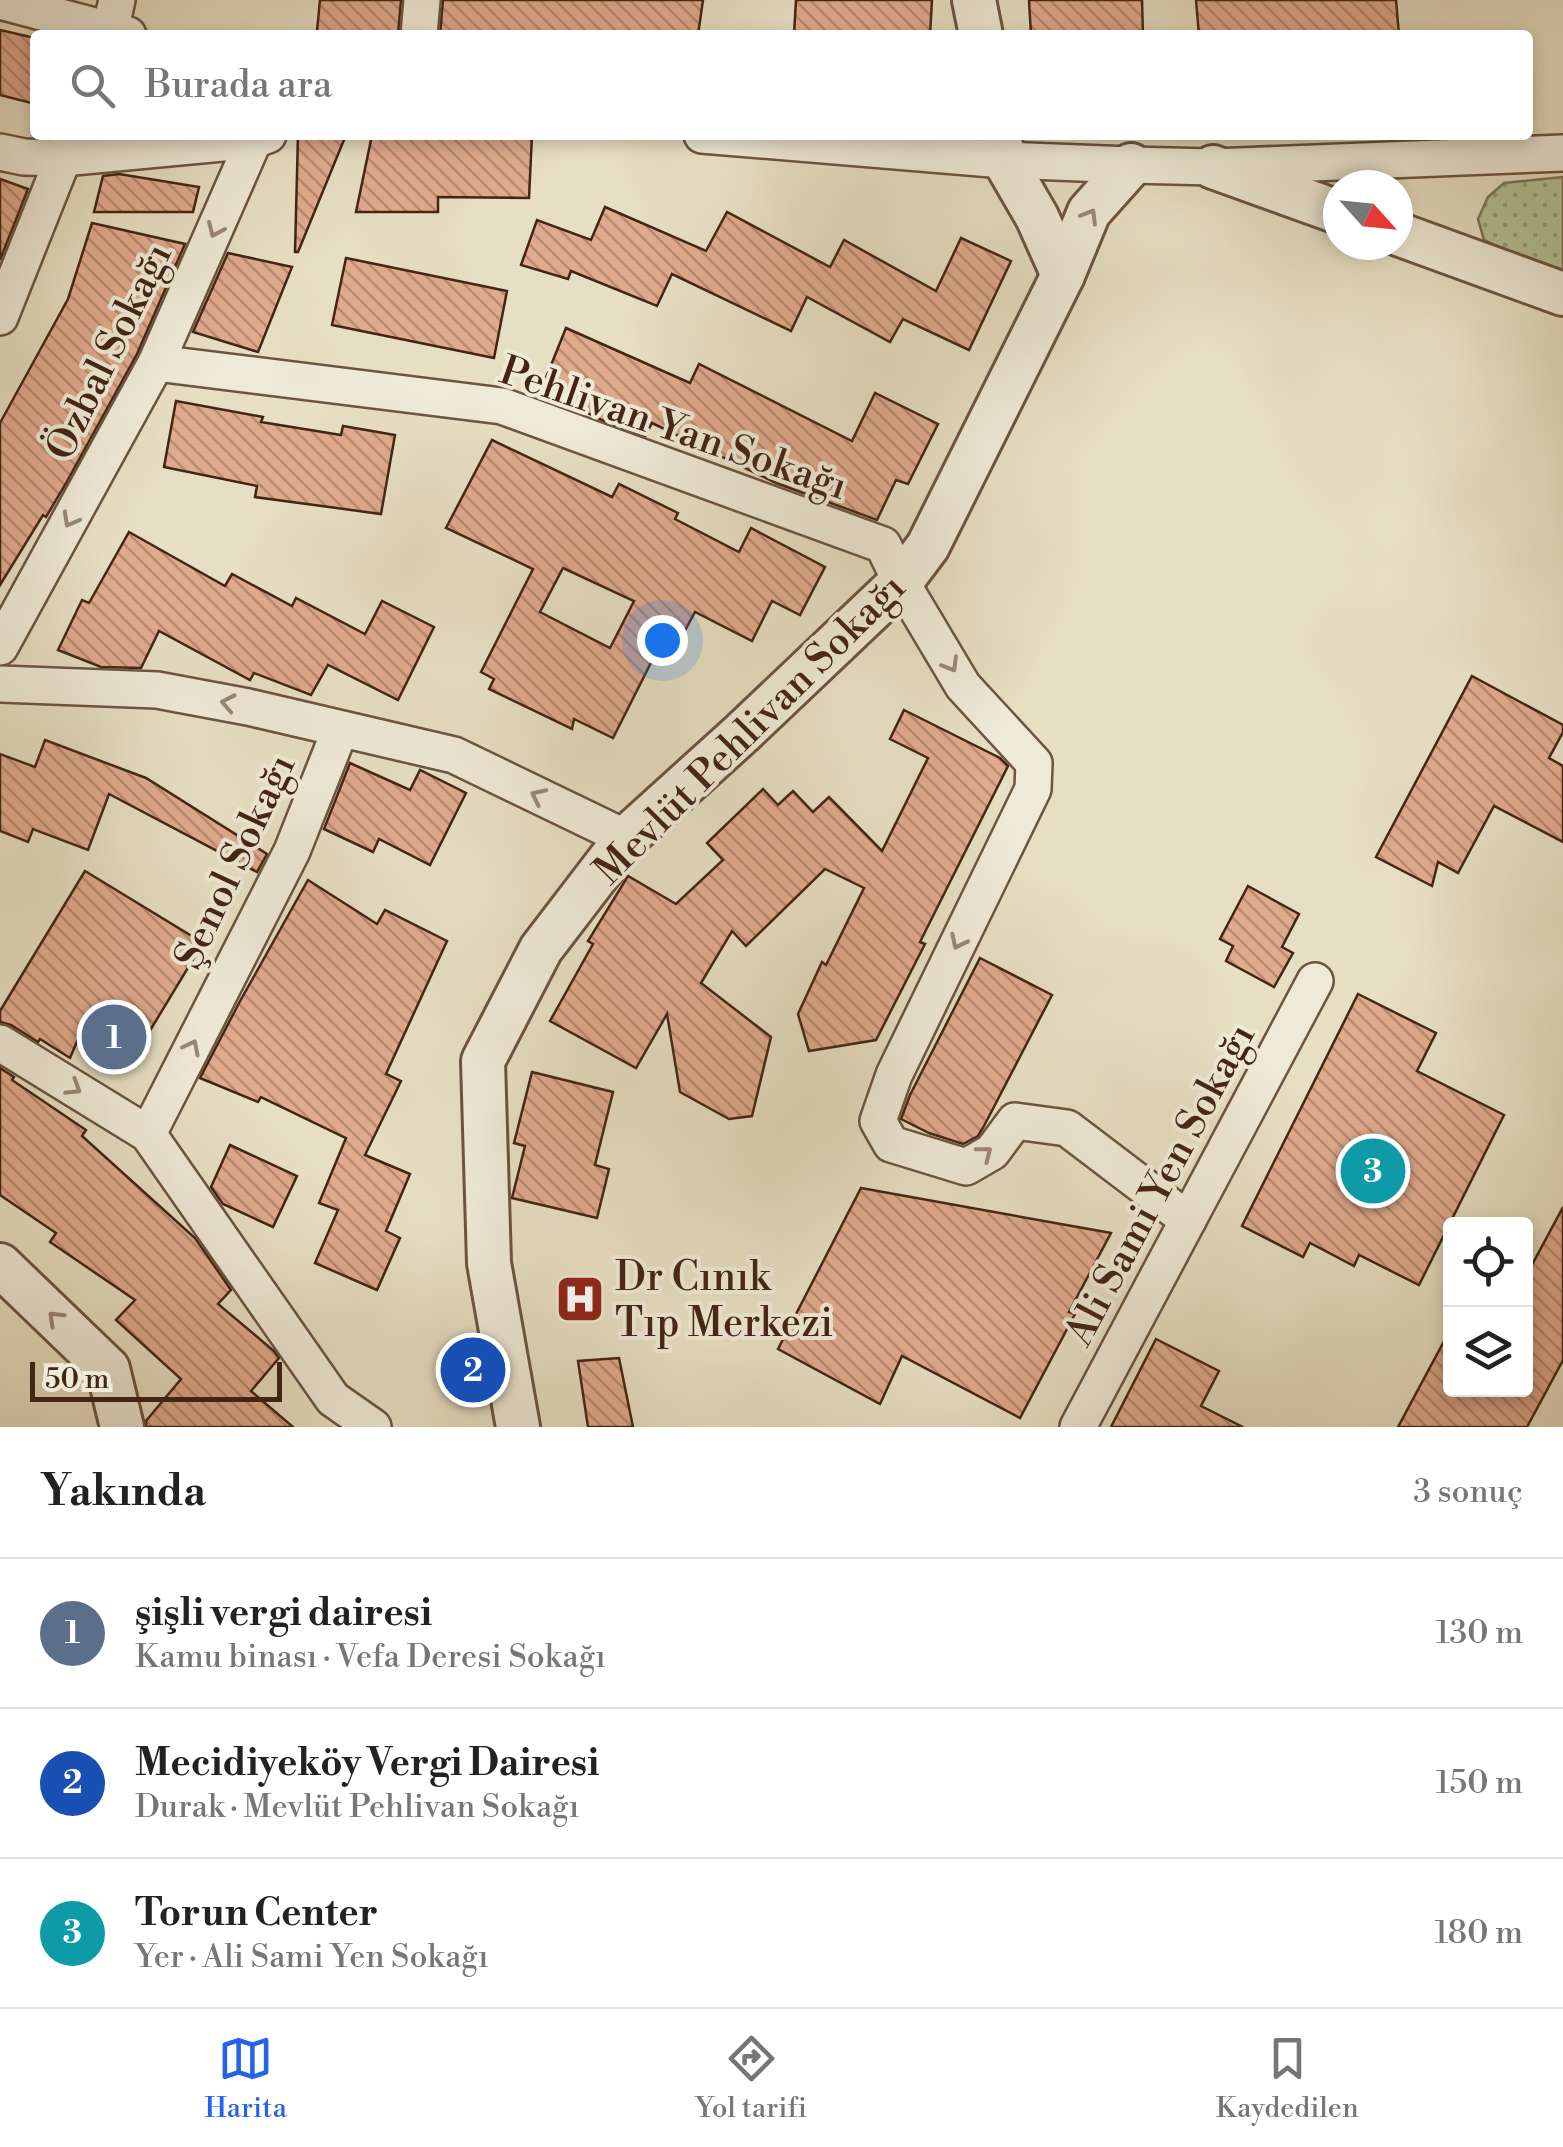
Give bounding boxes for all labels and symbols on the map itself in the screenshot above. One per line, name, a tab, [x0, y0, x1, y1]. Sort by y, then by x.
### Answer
north arrow	[1323, 170, 1413, 260]
one-way arrow	[1078, 208, 1098, 226]
one-way arrow	[207, 220, 227, 238]
street label: Özbal Sokağı	[34, 234, 185, 469]
street label: Pehlivan Yan Sokağı	[493, 346, 854, 513]
one-way arrow	[62, 510, 82, 528]
street label: Mevlüt Pehlivan Sokağı	[584, 563, 917, 896]
your location	[637, 615, 688, 666]
one-way arrow	[939, 654, 958, 672]
one-way arrow	[220, 694, 237, 715]
street label: Şenol Sokağı	[164, 746, 308, 978]
one-way arrow	[530, 788, 548, 808]
one-way arrow	[951, 932, 971, 950]
pin: 1	[82, 1000, 146, 1074]
street label: Ali Sami Yen Sokağı	[1054, 1015, 1268, 1356]
one-way arrow	[180, 1039, 200, 1057]
one-way arrow	[63, 1076, 81, 1095]
pin: 3	[1340, 1134, 1406, 1208]
one-way arrow	[974, 1147, 992, 1165]
place label: Dr Cınık Tıp Merkezi	[615, 1253, 833, 1349]
hospital icon: Dr Cınık Tıp Merkezi	[554, 1273, 606, 1325]
one-way arrow	[49, 1312, 67, 1330]
pin: 2	[440, 1332, 506, 1408]
scale bar	[30, 1357, 282, 1402]

